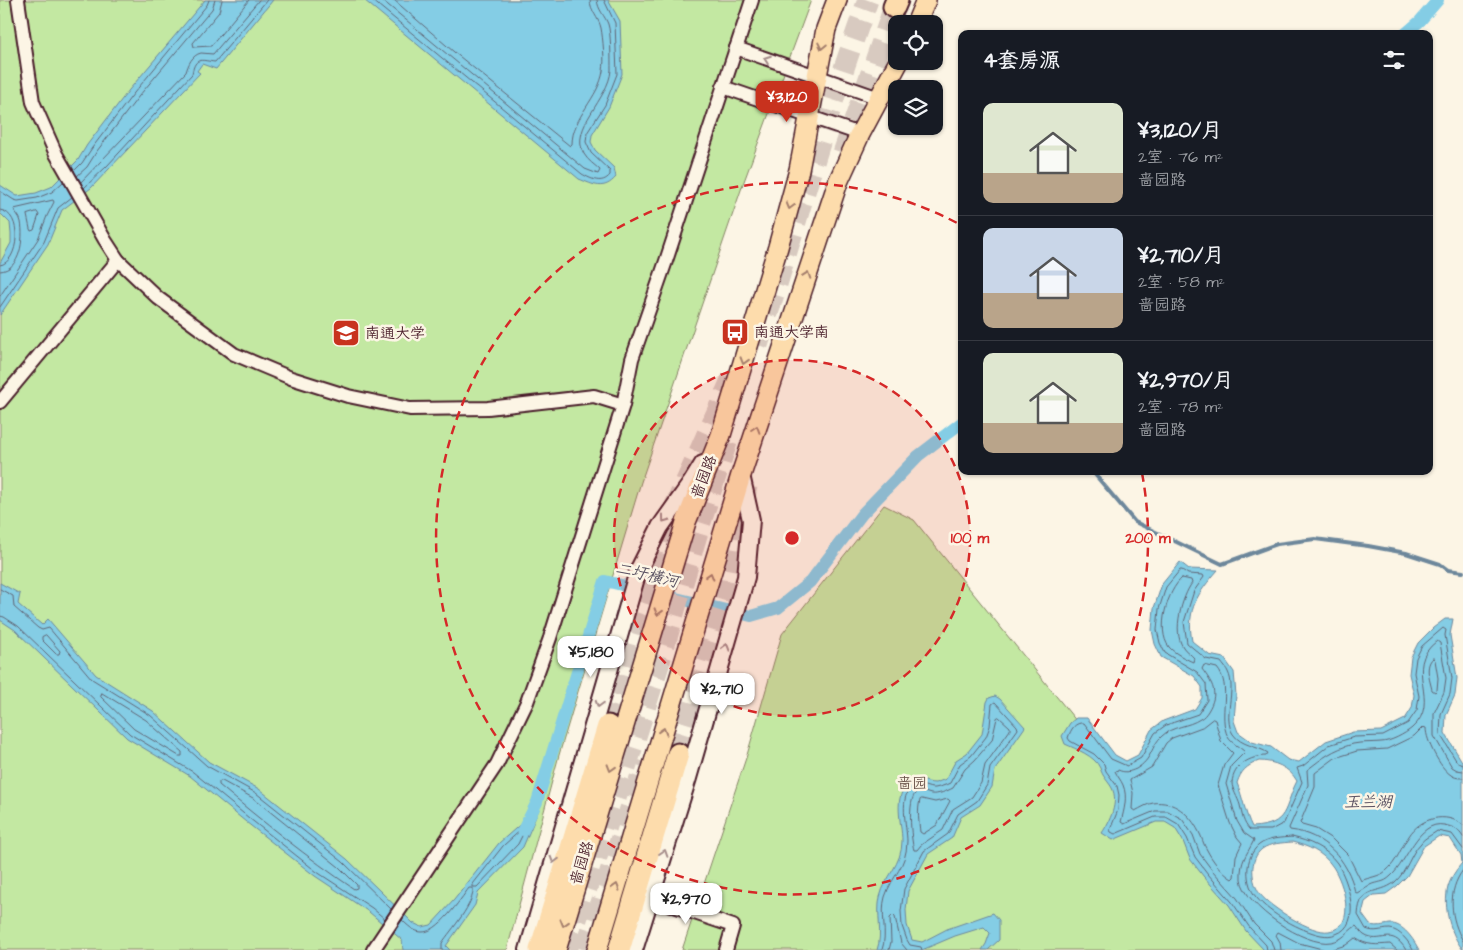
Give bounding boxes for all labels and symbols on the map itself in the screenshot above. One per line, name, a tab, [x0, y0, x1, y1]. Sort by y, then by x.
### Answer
one-way arrow	[818, 42, 828, 51]
one-way arrow	[763, 55, 772, 65]
pin: ¥3,120	[746, 80, 828, 123]
one-way arrow	[785, 201, 795, 209]
one-way arrow	[801, 271, 811, 279]
bus stop icon: 南通大学南	[720, 317, 750, 347]
school or university icon: 南通大学	[331, 318, 361, 348]
place label: 南通大学南	[754, 322, 829, 343]
place label: 南通大学	[365, 323, 425, 344]
one-way arrow	[739, 357, 749, 365]
one-way arrow	[750, 425, 760, 434]
street label: 啬园路	[686, 452, 722, 502]
one-way arrow	[663, 513, 671, 522]
text: 100 m	[951, 528, 990, 549]
text: 200 m	[1124, 528, 1171, 549]
centre of rings	[783, 529, 801, 547]
water label: 二圩横河	[613, 557, 684, 594]
one-way arrow	[705, 572, 715, 580]
one-way arrow	[654, 608, 664, 616]
pin: ¥5,180	[550, 636, 632, 678]
one-way arrow	[720, 644, 730, 652]
pin: ¥2,710	[681, 672, 763, 715]
one-way arrow	[595, 700, 605, 708]
one-way arrow	[657, 727, 667, 736]
one-way arrow	[606, 763, 616, 771]
park label: 啬园	[897, 773, 927, 794]
water label: 玉兰湖	[1344, 791, 1394, 813]
street label: 啬园路	[565, 838, 599, 888]
one-way arrow	[658, 850, 668, 858]
one-way arrow	[549, 856, 559, 864]
pin: ¥2,970	[645, 882, 727, 925]
one-way arrow	[610, 883, 620, 891]
one-way arrow	[559, 919, 569, 927]

